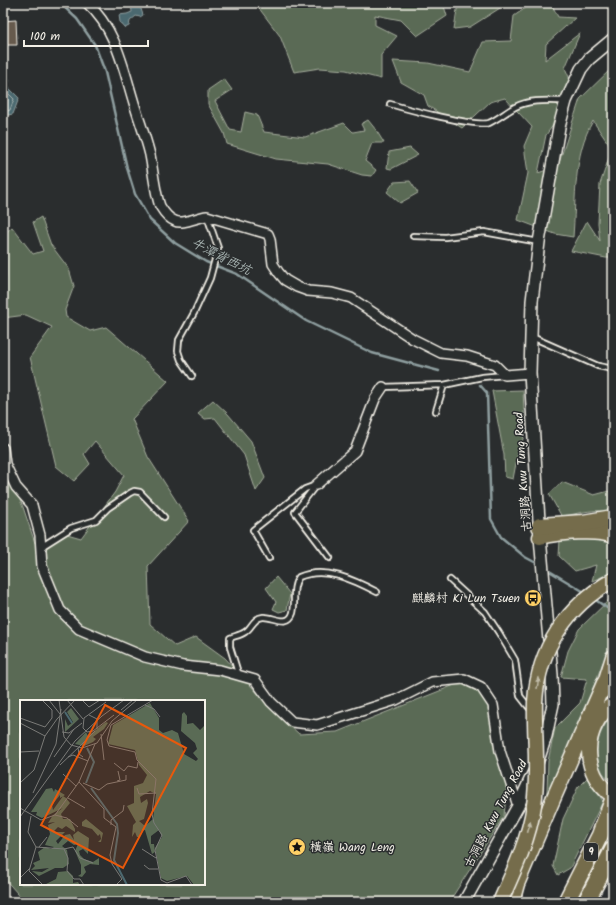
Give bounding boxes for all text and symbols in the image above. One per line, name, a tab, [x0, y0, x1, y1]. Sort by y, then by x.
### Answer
scale bar	[24, 22, 148, 48]
text: 100 m	[30, 27, 61, 46]
water label: 牛潭背西坑	[187, 233, 256, 282]
street label: 古洞路 Kwu Tung Road	[509, 411, 537, 532]
bus stop icon: 麒麟村 Ki Lun Tsuen	[523, 588, 543, 608]
place label: 麒麟村 Ki Lun Tsuen	[412, 589, 520, 608]
one-way arrow	[535, 677, 541, 689]
inset map	[20, 700, 205, 885]
street label: 古洞路 Kwu Tung Road	[460, 756, 533, 871]
one-way arrow	[527, 820, 533, 833]
place icon: 橫嶺 Wang Leng	[287, 837, 307, 857]
place label: 橫嶺 Wang Leng	[310, 838, 395, 857]
road number: 9	[584, 843, 598, 861]

